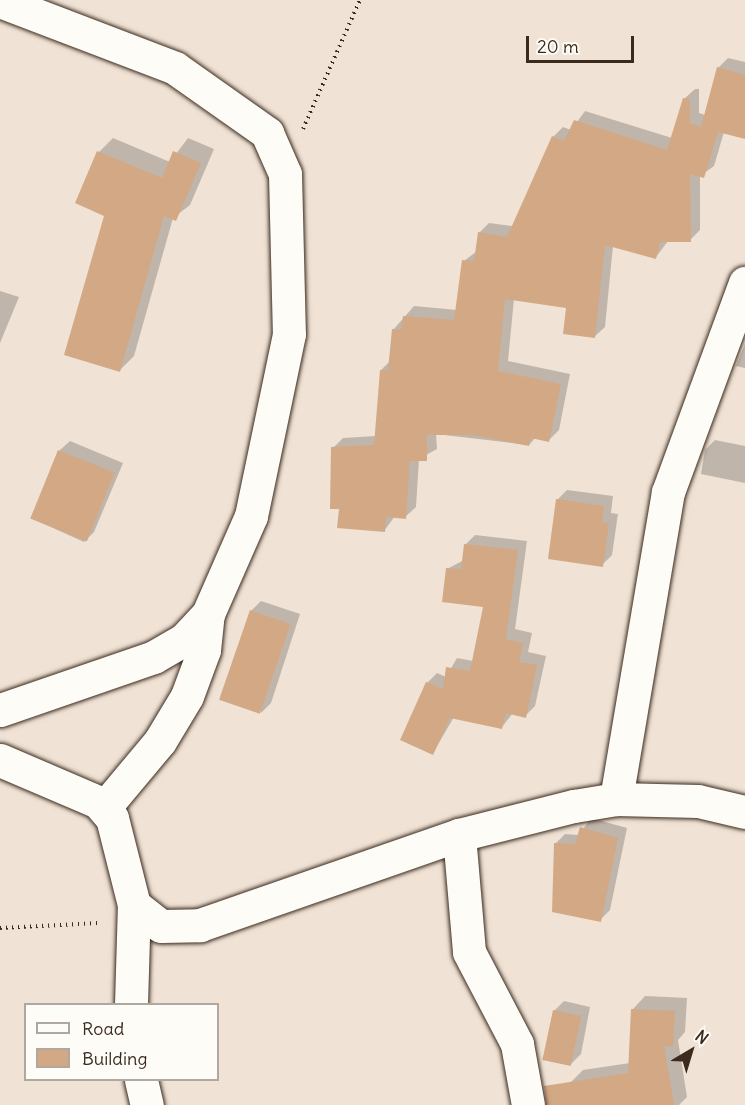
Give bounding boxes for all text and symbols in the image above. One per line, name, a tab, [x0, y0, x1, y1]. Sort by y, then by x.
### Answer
scale bar	[529, 24, 637, 62]
text: 20 m	[537, 35, 579, 58]
legend	[24, 1003, 219, 1081]
text: Road	[82, 1017, 124, 1040]
north arrow	[661, 1021, 721, 1081]
text: N	[692, 1026, 713, 1048]
text: Building	[82, 1047, 147, 1070]

